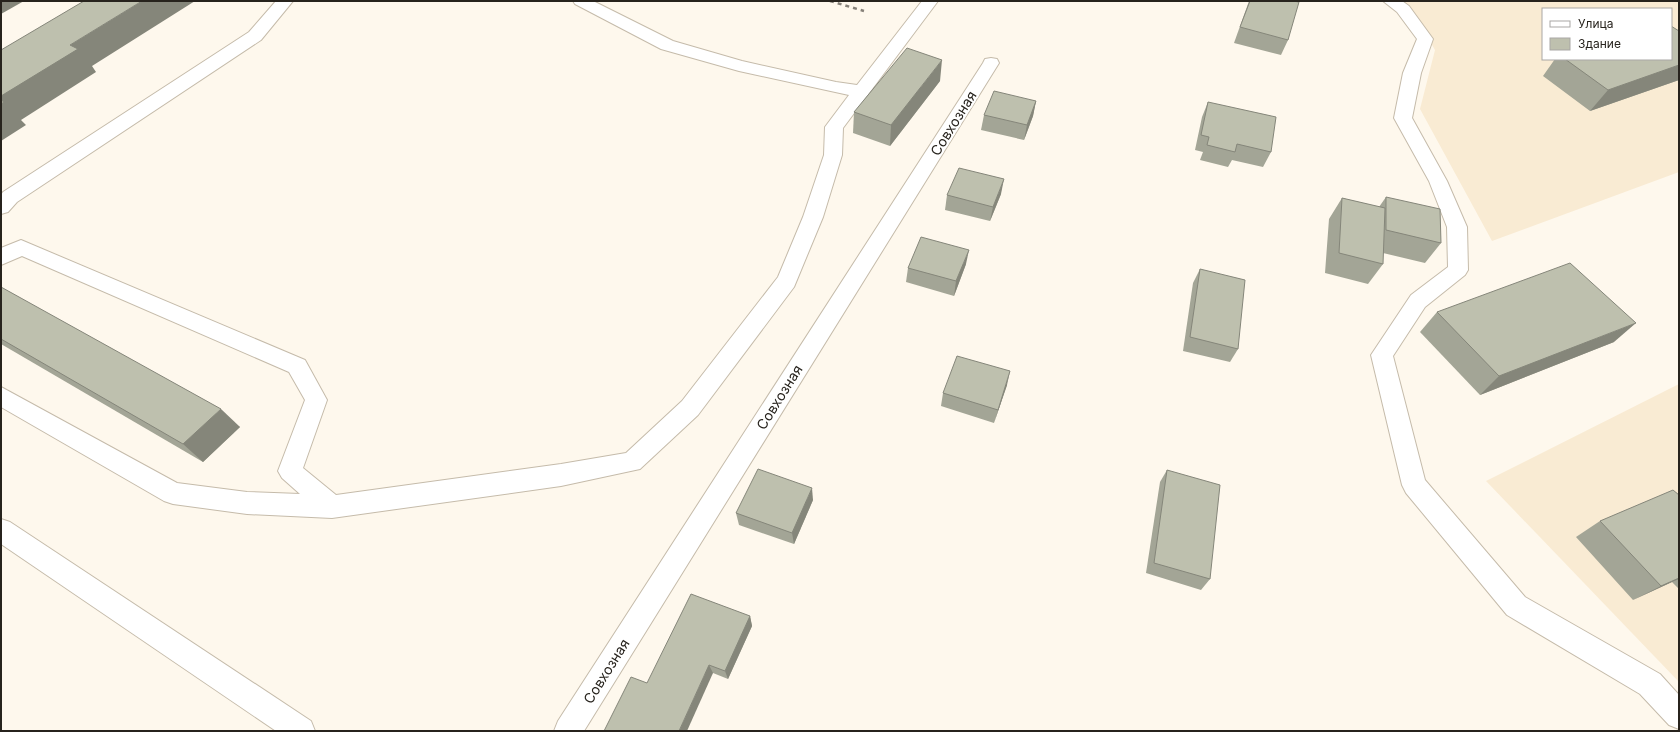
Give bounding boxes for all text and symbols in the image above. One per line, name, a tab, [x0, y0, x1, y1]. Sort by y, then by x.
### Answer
legend	[1542, 8, 1672, 60]
text: Улица	[1578, 16, 1613, 31]
text: Здание	[1578, 36, 1621, 51]
street label: Совхозная	[926, 88, 980, 158]
street label: Совхозная	[752, 362, 806, 432]
street label: Совхозная	[579, 636, 633, 706]

